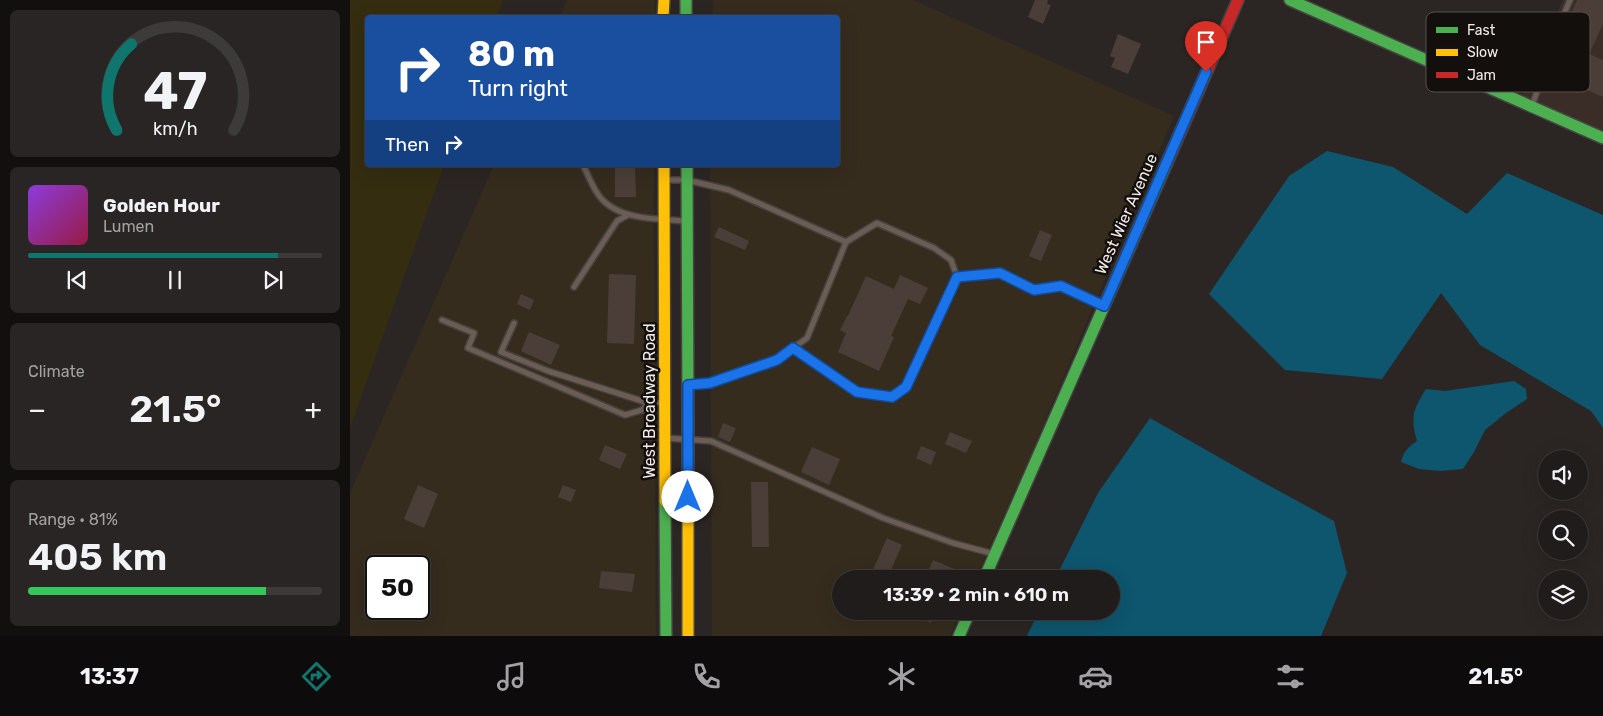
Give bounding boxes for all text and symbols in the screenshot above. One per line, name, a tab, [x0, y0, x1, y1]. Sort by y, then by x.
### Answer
legend	[1426, 12, 1590, 92]
pin	[1185, 21, 1227, 72]
text: Fast	[1467, 22, 1496, 39]
icon: arrive	[1192, 28, 1220, 56]
text: 80 m	[468, 33, 555, 75]
icon: right	[385, 35, 450, 100]
text: Slow	[1467, 44, 1498, 61]
text: 47	[143, 60, 207, 122]
text: Jam	[1467, 67, 1496, 84]
text: Turn right	[468, 75, 568, 102]
text: km/h	[153, 118, 197, 139]
icon: right	[439, 130, 467, 158]
text: Then	[385, 133, 429, 156]
street label: West Wier Avenue	[1091, 151, 1161, 277]
text: Golden Hour	[103, 194, 220, 217]
text: Lumen	[103, 217, 154, 236]
icon: previous	[63, 266, 91, 294]
icon: pause	[161, 266, 189, 294]
icon: next	[259, 266, 287, 294]
street label: West Broadway Road	[640, 323, 659, 479]
text: Climate	[28, 362, 85, 381]
text: 21.5°	[129, 386, 221, 432]
text: −	[28, 393, 46, 426]
text: +	[305, 393, 322, 426]
map controls	[1538, 450, 1588, 620]
button: sound	[1538, 450, 1588, 500]
position arrow	[661, 470, 713, 522]
text: Range · 81%	[28, 510, 118, 529]
button: search	[1538, 510, 1588, 560]
text: 405 km	[28, 534, 167, 580]
speed limit sign: 50	[365, 555, 430, 620]
button: layers	[1538, 570, 1588, 620]
text: 13:39 · 2 min · 610 m	[883, 583, 1069, 606]
icon: directions	[299, 659, 334, 694]
icon: music	[494, 659, 529, 694]
icon: phone	[689, 659, 724, 694]
icon: climate	[884, 659, 919, 694]
icon: car	[1078, 659, 1113, 694]
icon: filters	[1273, 659, 1308, 694]
text: 13:37	[80, 663, 139, 690]
text: 21.5°	[1468, 663, 1523, 690]

